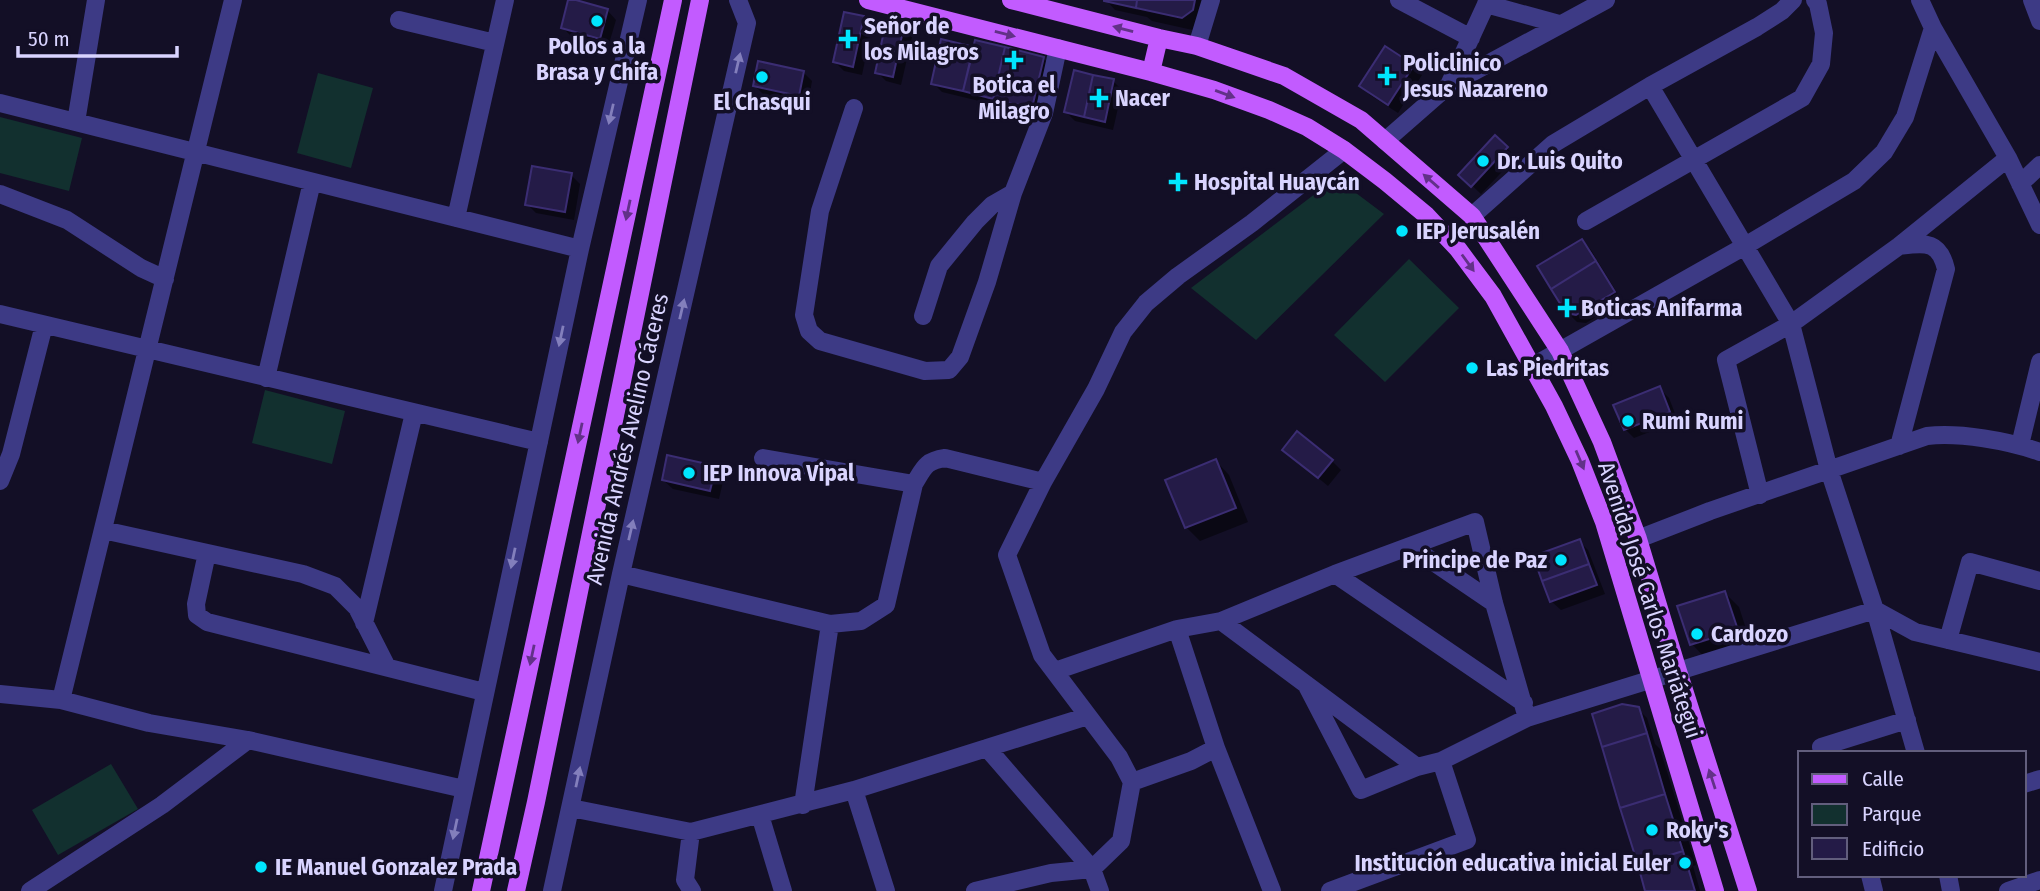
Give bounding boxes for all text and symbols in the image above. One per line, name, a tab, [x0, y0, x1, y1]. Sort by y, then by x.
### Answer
place label: Señor de los Milagros	[864, 12, 979, 66]
marker: Pollos a la Brasa y Chifa	[589, 13, 605, 29]
scale bar	[18, 14, 177, 58]
one-way arrow	[1112, 23, 1134, 34]
text: 50 m	[28, 26, 70, 52]
marker: Señor de los Milagros	[838, 29, 858, 49]
one-way arrow	[994, 29, 1016, 40]
place label: Pollos a la Brasa y Chifa	[536, 32, 658, 86]
place label: Policlinico Jesus Nazareno	[1402, 49, 1548, 103]
one-way arrow	[733, 52, 744, 74]
marker: Botica el Milagro	[1006, 52, 1022, 68]
marker: Policlinico Jesus Nazareno	[1377, 66, 1397, 86]
marker: El Chasqui	[754, 69, 770, 85]
place label: Botica el Milagro	[972, 71, 1056, 125]
place label: Nacer	[1115, 84, 1170, 112]
place label: El Chasqui	[713, 88, 811, 116]
marker: Nacer	[1089, 88, 1109, 108]
one-way arrow	[1214, 89, 1235, 100]
one-way arrow	[606, 103, 617, 125]
place label: Dr. Luis Quito	[1497, 147, 1623, 175]
marker: Dr. Luis Quito	[1475, 153, 1491, 169]
place label: Hospital Huaycán	[1194, 168, 1360, 196]
marker: Hospital Huaycán	[1168, 172, 1188, 192]
one-way arrow	[1422, 173, 1440, 189]
one-way arrow	[622, 199, 633, 221]
place label: IEP Jerusalén	[1416, 217, 1540, 245]
marker: IEP Jerusalén	[1394, 223, 1410, 239]
one-way arrow	[1461, 253, 1476, 271]
street label: Avenida Andrés Avelino Cáceres	[580, 290, 674, 587]
place label: Boticas Anifarma	[1581, 294, 1743, 322]
one-way arrow	[677, 298, 688, 320]
marker: Boticas Anifarma	[1559, 300, 1575, 316]
one-way arrow	[556, 325, 567, 347]
place label: Las Piedritas	[1486, 354, 1609, 382]
marker: Las Piedritas	[1464, 360, 1480, 376]
place label: Rumi Rumi	[1642, 407, 1744, 435]
marker: Rumi Rumi	[1620, 413, 1636, 429]
one-way arrow	[574, 422, 585, 444]
one-way arrow	[1574, 450, 1585, 471]
street label: Avenida José Carlos Mariátegui	[1592, 458, 1708, 742]
place label: IEP Innova Vipal	[703, 459, 855, 487]
marker: IEP Innova Vipal	[681, 465, 697, 481]
one-way arrow	[626, 519, 637, 541]
place label: Principe de Paz	[1402, 546, 1547, 574]
one-way arrow	[508, 547, 519, 569]
marker: Principe de Paz	[1553, 552, 1569, 568]
place label: Cardozo	[1711, 620, 1788, 648]
marker: Cardozo	[1689, 626, 1705, 642]
one-way arrow	[526, 644, 537, 666]
legend	[1798, 751, 2026, 877]
one-way arrow	[572, 766, 583, 788]
text: Calle	[1862, 766, 1904, 792]
one-way arrow	[1706, 769, 1717, 790]
text: Parque	[1862, 801, 1922, 827]
place label: Roky's	[1666, 816, 1729, 844]
one-way arrow	[450, 818, 461, 840]
marker: Roky's	[1644, 822, 1660, 838]
text: Edificio	[1862, 836, 1924, 862]
place label: Institución educativa inicial Euler	[1355, 849, 1672, 877]
place label: IE Manuel Gonzalez Prada	[275, 853, 517, 881]
marker: Institución educativa inicial Euler	[1677, 855, 1693, 871]
marker: IE Manuel Gonzalez Prada	[253, 859, 269, 875]

